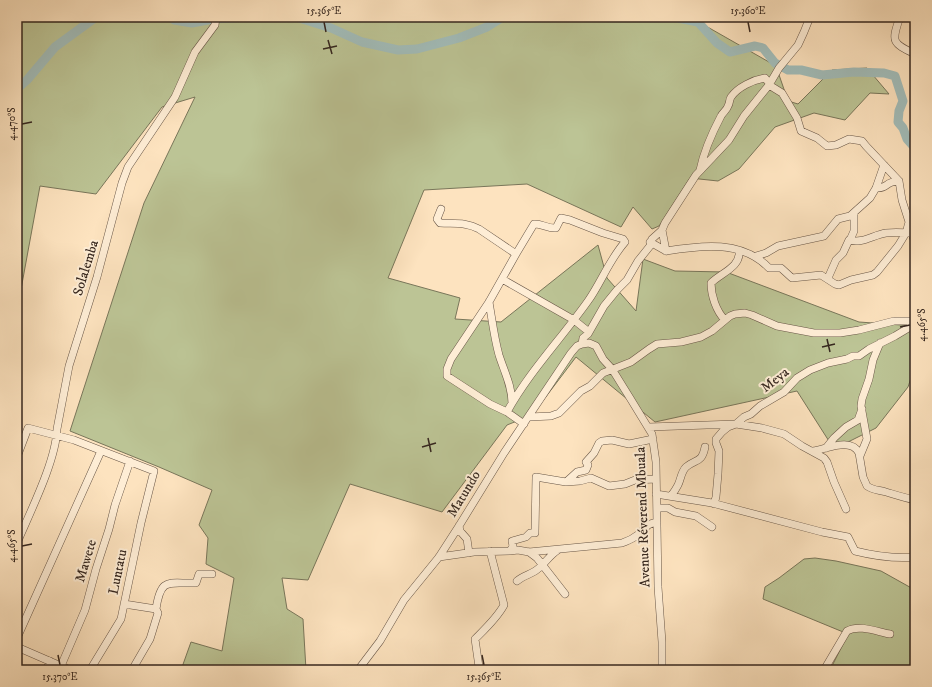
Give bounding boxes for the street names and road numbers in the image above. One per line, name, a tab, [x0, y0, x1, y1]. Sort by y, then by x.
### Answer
street label: Solalemba	[69, 238, 103, 298]
street label: Meya	[757, 363, 793, 397]
street label: Avenue Réverend Mbuala	[632, 446, 654, 588]
street label: Matundo	[443, 467, 485, 521]
street label: Mawete	[71, 537, 101, 585]
street label: Luntatu	[104, 548, 132, 596]

